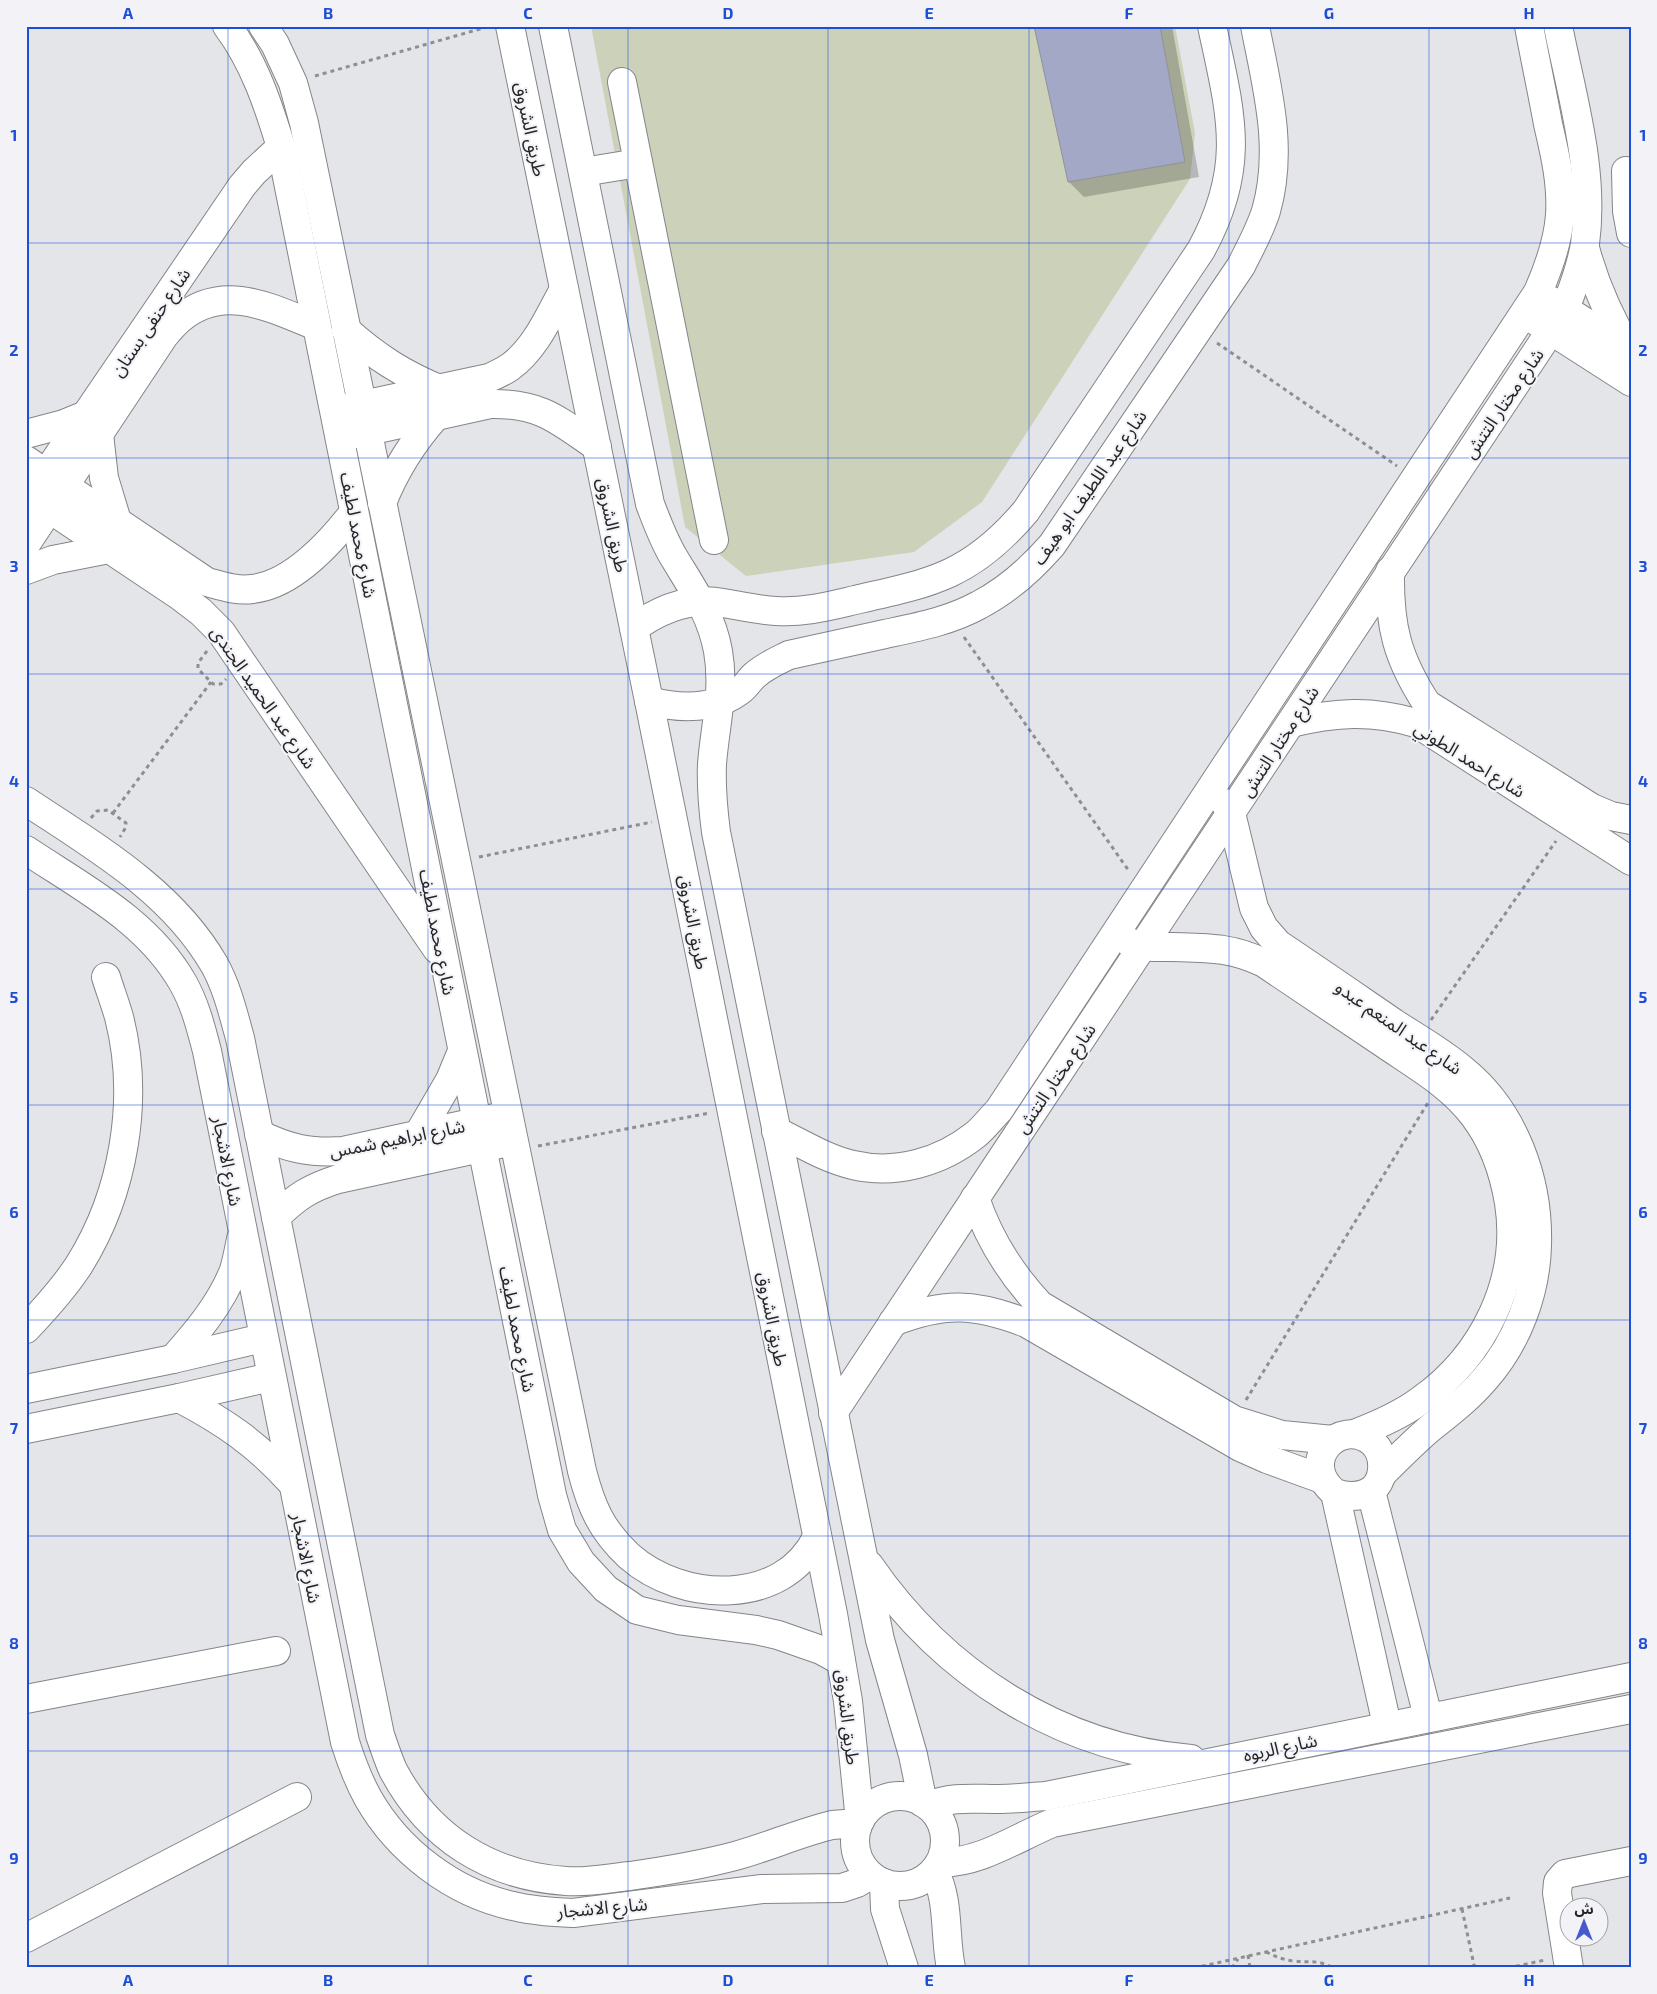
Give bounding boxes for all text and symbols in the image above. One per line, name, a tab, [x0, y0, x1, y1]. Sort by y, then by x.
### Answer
text: A	[123, 3, 134, 22]
text: B	[323, 3, 333, 22]
text: C	[523, 3, 533, 22]
text: D	[723, 3, 734, 22]
text: E	[924, 3, 934, 22]
text: F	[1125, 3, 1134, 22]
text: G	[1324, 3, 1334, 22]
text: H	[1523, 3, 1535, 22]
street label: طريق الشروق	[509, 80, 552, 178]
text: 1	[11, 125, 17, 144]
text: 1	[1640, 125, 1646, 144]
street label: شارع حنفى بستان	[106, 263, 198, 383]
text: 2	[9, 340, 19, 359]
text: 2	[1638, 340, 1648, 359]
street label: شارع مختار التتش	[1458, 344, 1551, 464]
street label: شارع عبد اللطيف ابو هيف	[1027, 405, 1154, 571]
street label: شارع محمد لطيف	[332, 470, 382, 601]
street label: طريق الشروق	[591, 476, 634, 574]
text: 3	[9, 556, 19, 575]
text: 3	[1638, 556, 1648, 575]
street label: شارع عبد الحميد الجندى	[203, 622, 321, 775]
street label: شارع مختار التتش	[1235, 681, 1326, 803]
street label: شارع احمد الطوني	[1408, 716, 1529, 805]
text: 4	[9, 771, 19, 790]
text: 4	[1638, 771, 1648, 790]
street label: شارع محمد لطيف	[411, 867, 461, 998]
street label: طريق الشروق	[673, 873, 714, 971]
street label: شارع عبد المنعم عبدو	[1329, 975, 1467, 1082]
text: 5	[10, 987, 19, 1006]
text: 5	[1639, 987, 1648, 1006]
street label: شارع مختار التتش	[1010, 1019, 1103, 1139]
street label: شارع الاشجار	[204, 1113, 248, 1209]
street label: شارع ابراهيم شمس	[327, 1114, 467, 1166]
text: 6	[9, 1202, 19, 1221]
text: 6	[1638, 1202, 1648, 1221]
street label: شارع محمد لطيف	[491, 1264, 541, 1395]
street label: طريق الشروق	[752, 1270, 793, 1368]
text: 7	[10, 1418, 19, 1437]
text: 7	[1639, 1418, 1648, 1437]
street label: شارع الاشجار	[283, 1510, 327, 1606]
text: 8	[9, 1633, 19, 1652]
text: 8	[1638, 1633, 1648, 1652]
street label: طريق الشروق	[830, 1668, 865, 1766]
street label: شارع الربوه	[1241, 1728, 1320, 1769]
text: 9	[9, 1848, 19, 1867]
text: 9	[1638, 1848, 1648, 1867]
street label: شارع الاشجار	[555, 1892, 649, 1926]
north arrow	[1560, 1896, 1610, 1946]
text: ش	[1574, 1900, 1594, 1917]
text: A	[123, 1970, 134, 1989]
text: B	[323, 1970, 333, 1989]
text: C	[523, 1970, 533, 1989]
text: D	[723, 1970, 734, 1989]
text: E	[924, 1970, 934, 1989]
text: F	[1125, 1970, 1134, 1989]
text: G	[1324, 1970, 1334, 1989]
text: H	[1523, 1970, 1535, 1989]

